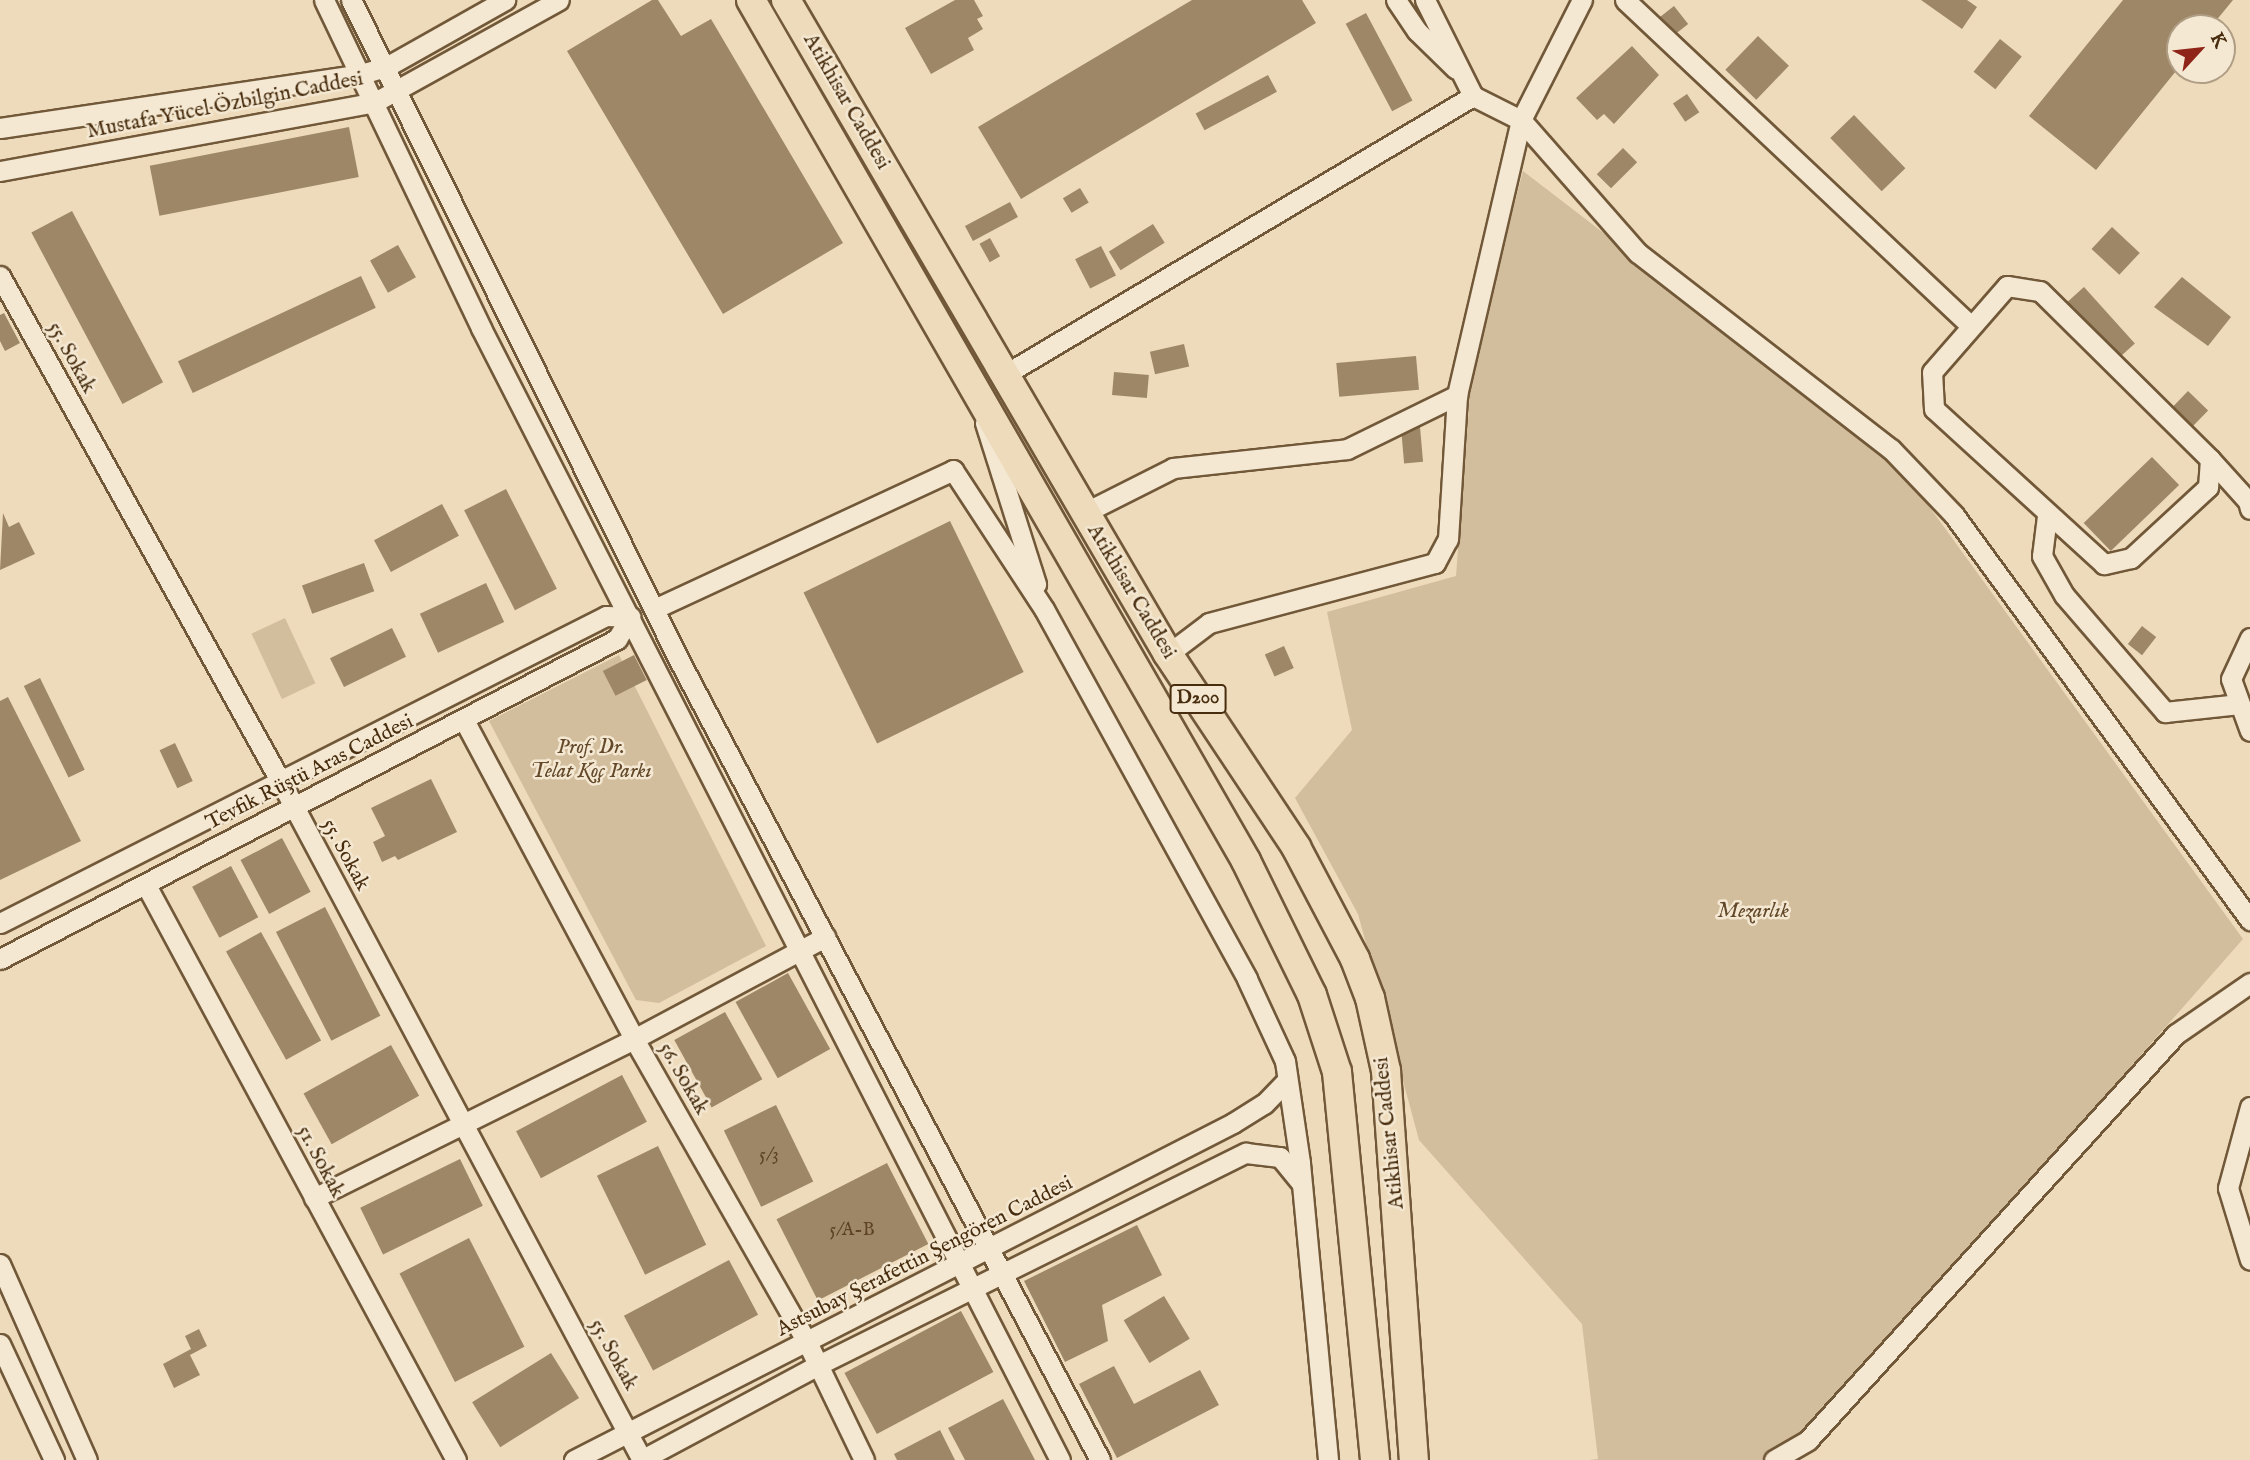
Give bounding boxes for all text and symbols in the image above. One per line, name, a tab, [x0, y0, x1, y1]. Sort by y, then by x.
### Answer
north arrow	[2166, 14, 2236, 84]
street label: Atikhisar Caddesi	[797, 29, 895, 175]
text: K	[2204, 29, 2232, 52]
street label: Mustafa Yücel Özbilgin Caddesi	[85, 67, 365, 145]
street label: 55. Sokak	[41, 318, 101, 398]
street label: Atikhisar Caddesi	[1081, 520, 1181, 664]
road number: D200	[1168, 684, 1228, 714]
street label: Tevfik Rüştü Aras Caddesi	[202, 710, 418, 836]
park label: Prof. Dr. Telat Koç Parkı	[531, 735, 651, 785]
street label: 55. Sokak	[316, 815, 374, 895]
park label: Mezarlık	[1717, 899, 1789, 925]
street label: 56. Sokak	[652, 1038, 714, 1120]
street label: Atikhisar Caddesi	[1369, 1056, 1411, 1210]
street label: 51. Sokak	[291, 1122, 349, 1202]
house number: 5/3	[759, 1145, 779, 1167]
street label: Astsubay Şerafettin Şengören Caddesi	[773, 1171, 1077, 1343]
house number: 5/A-B	[829, 1220, 875, 1242]
street label: 55. Sokak	[583, 1315, 643, 1395]

